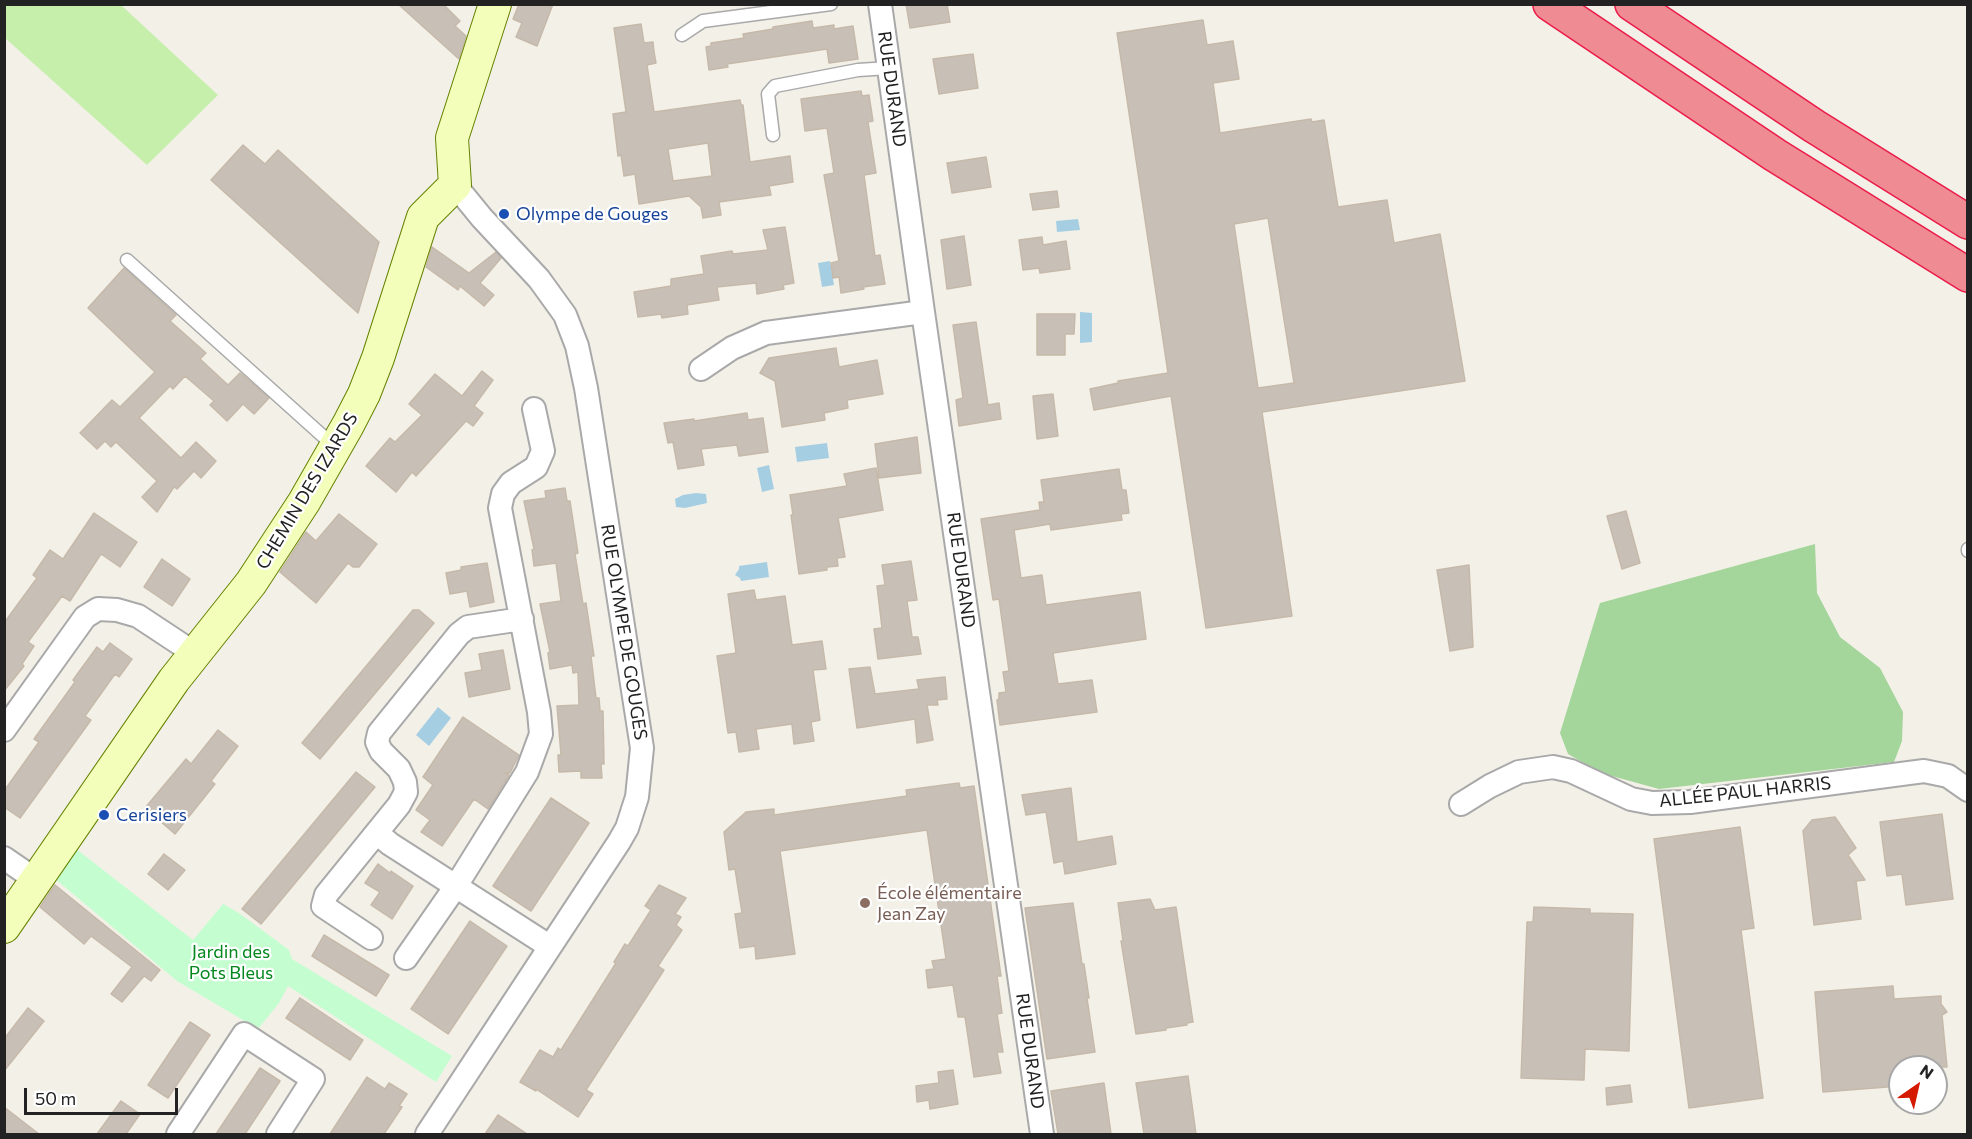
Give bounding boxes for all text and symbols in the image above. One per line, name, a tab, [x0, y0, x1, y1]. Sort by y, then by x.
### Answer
street label: RUE DURAND	[873, 30, 911, 148]
place label: Olympe de Gouges	[516, 203, 668, 225]
marker: Olympe de Gouges	[497, 207, 511, 221]
street label: CHEMIN DES IZARDS	[252, 409, 362, 573]
street label: RUE DURAND	[942, 511, 980, 629]
street label: RUE OLYMPE DE GOUGES	[596, 523, 652, 741]
street label: ALLÉE PAUL HARRIS	[1658, 772, 1832, 812]
place label: Cerisiers	[116, 804, 187, 826]
marker: Cerisiers	[97, 808, 111, 822]
place label: École élémentaire Jean Zay	[877, 882, 1022, 924]
marker: École élémentaire Jean Zay	[858, 896, 872, 910]
park label: Jardin des Pots Bleus	[189, 941, 273, 984]
street label: RUE DURAND	[1011, 992, 1049, 1110]
north arrow	[1888, 1055, 1948, 1115]
text: N	[1917, 1060, 1938, 1083]
scale bar	[27, 1076, 182, 1114]
text: 50 m	[35, 1087, 76, 1109]

